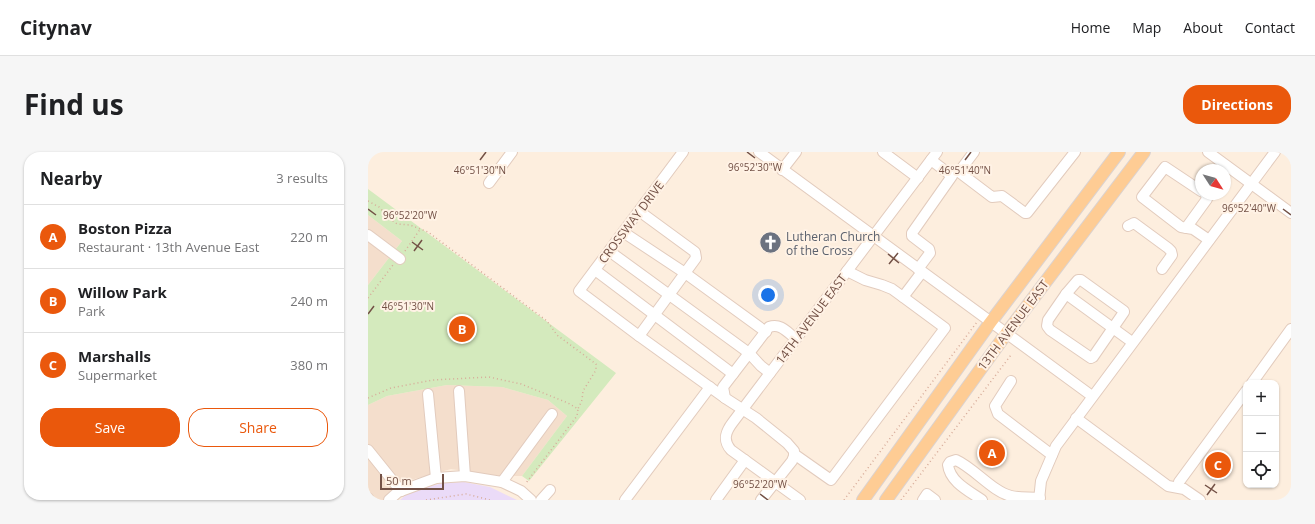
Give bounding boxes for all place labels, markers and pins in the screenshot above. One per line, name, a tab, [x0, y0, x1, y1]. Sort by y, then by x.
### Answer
place label: Lutheran Church of the Cross	[786, 228, 880, 259]
church icon: Lutheran Church of the Cross	[757, 230, 783, 256]
pin: B	[449, 314, 475, 344]
pin: A	[979, 438, 1005, 468]
pin: C	[1205, 450, 1231, 480]

